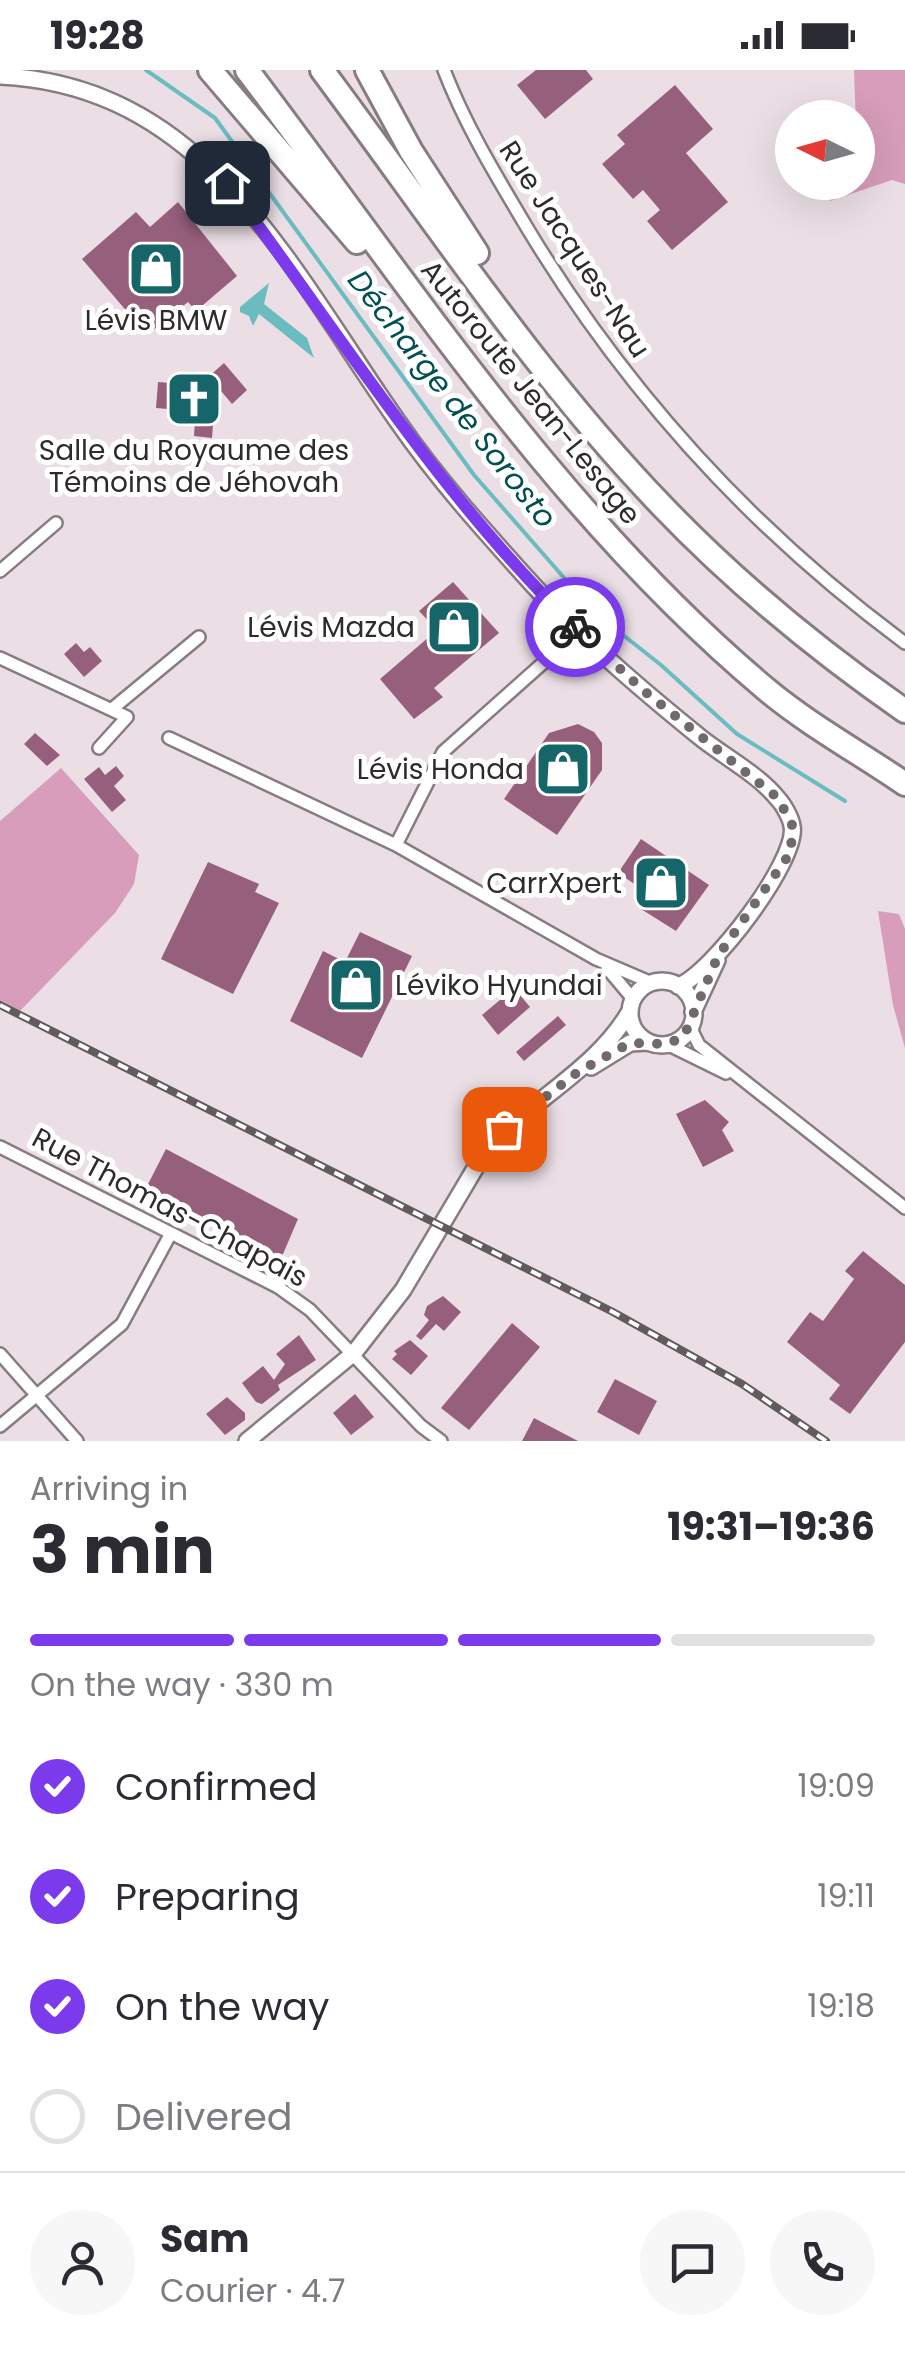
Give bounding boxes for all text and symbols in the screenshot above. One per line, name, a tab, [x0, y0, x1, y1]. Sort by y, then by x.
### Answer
text: 19:28	[50, 9, 145, 62]
north arrow	[775, 100, 875, 200]
map controls	[775, 100, 875, 200]
street label: Rue Jacques-Nau	[490, 133, 659, 365]
pin	[185, 141, 270, 226]
icon: home	[200, 156, 255, 211]
shop icon: Lévis BMW	[126, 239, 186, 299]
street label: Autoroute Jean-Lesage	[412, 252, 650, 533]
water label: Décharge de Sorosto	[338, 260, 567, 537]
place label: Lévis BMW	[85, 301, 227, 340]
church icon: Salle du Royaume des Témoins de Jéhovah	[164, 369, 224, 429]
place label: Salle du Royaume des Témoins de Jéhovah	[39, 431, 349, 502]
courier	[525, 577, 625, 677]
shop icon: Lévis Mazda	[424, 597, 484, 657]
icon: bike	[548, 600, 603, 655]
place label: Lévis Mazda	[247, 608, 415, 647]
shop icon: Lévis Honda	[533, 739, 593, 799]
place label: Lévis Honda	[357, 750, 524, 789]
shop icon: CarrXpert	[631, 853, 691, 913]
place label: CarrXpert	[486, 864, 622, 903]
shop icon: Léviko Hyundai	[326, 955, 386, 1015]
place label: Léviko Hyundai	[395, 966, 603, 1005]
pin	[462, 1087, 547, 1172]
icon: bag	[477, 1102, 532, 1157]
street label: Rue Thomas-Chapais	[25, 1118, 314, 1297]
text: Arriving in	[30, 1466, 188, 1511]
text: 19:31–19:36	[667, 1500, 875, 1553]
text: 3 min	[30, 1505, 215, 1596]
text: On the way · 330 m	[30, 1662, 334, 1707]
icon: check	[30, 1759, 85, 1814]
text: Confirmed	[115, 1760, 317, 1813]
text: 19:09	[798, 1763, 875, 1808]
icon: check	[30, 1869, 85, 1924]
text: Preparing	[115, 1870, 300, 1923]
text: 19:11	[817, 1873, 875, 1918]
icon: check	[30, 1979, 85, 2034]
text: On the way	[115, 1980, 329, 2033]
text: 19:18	[807, 1983, 875, 2028]
text: Delivered	[115, 2090, 292, 2143]
button: person	[30, 2210, 135, 2315]
button: chat	[640, 2210, 745, 2315]
button: phone	[770, 2210, 875, 2315]
text: Sam	[160, 2212, 249, 2265]
text: Courier · 4.7	[160, 2268, 345, 2313]

